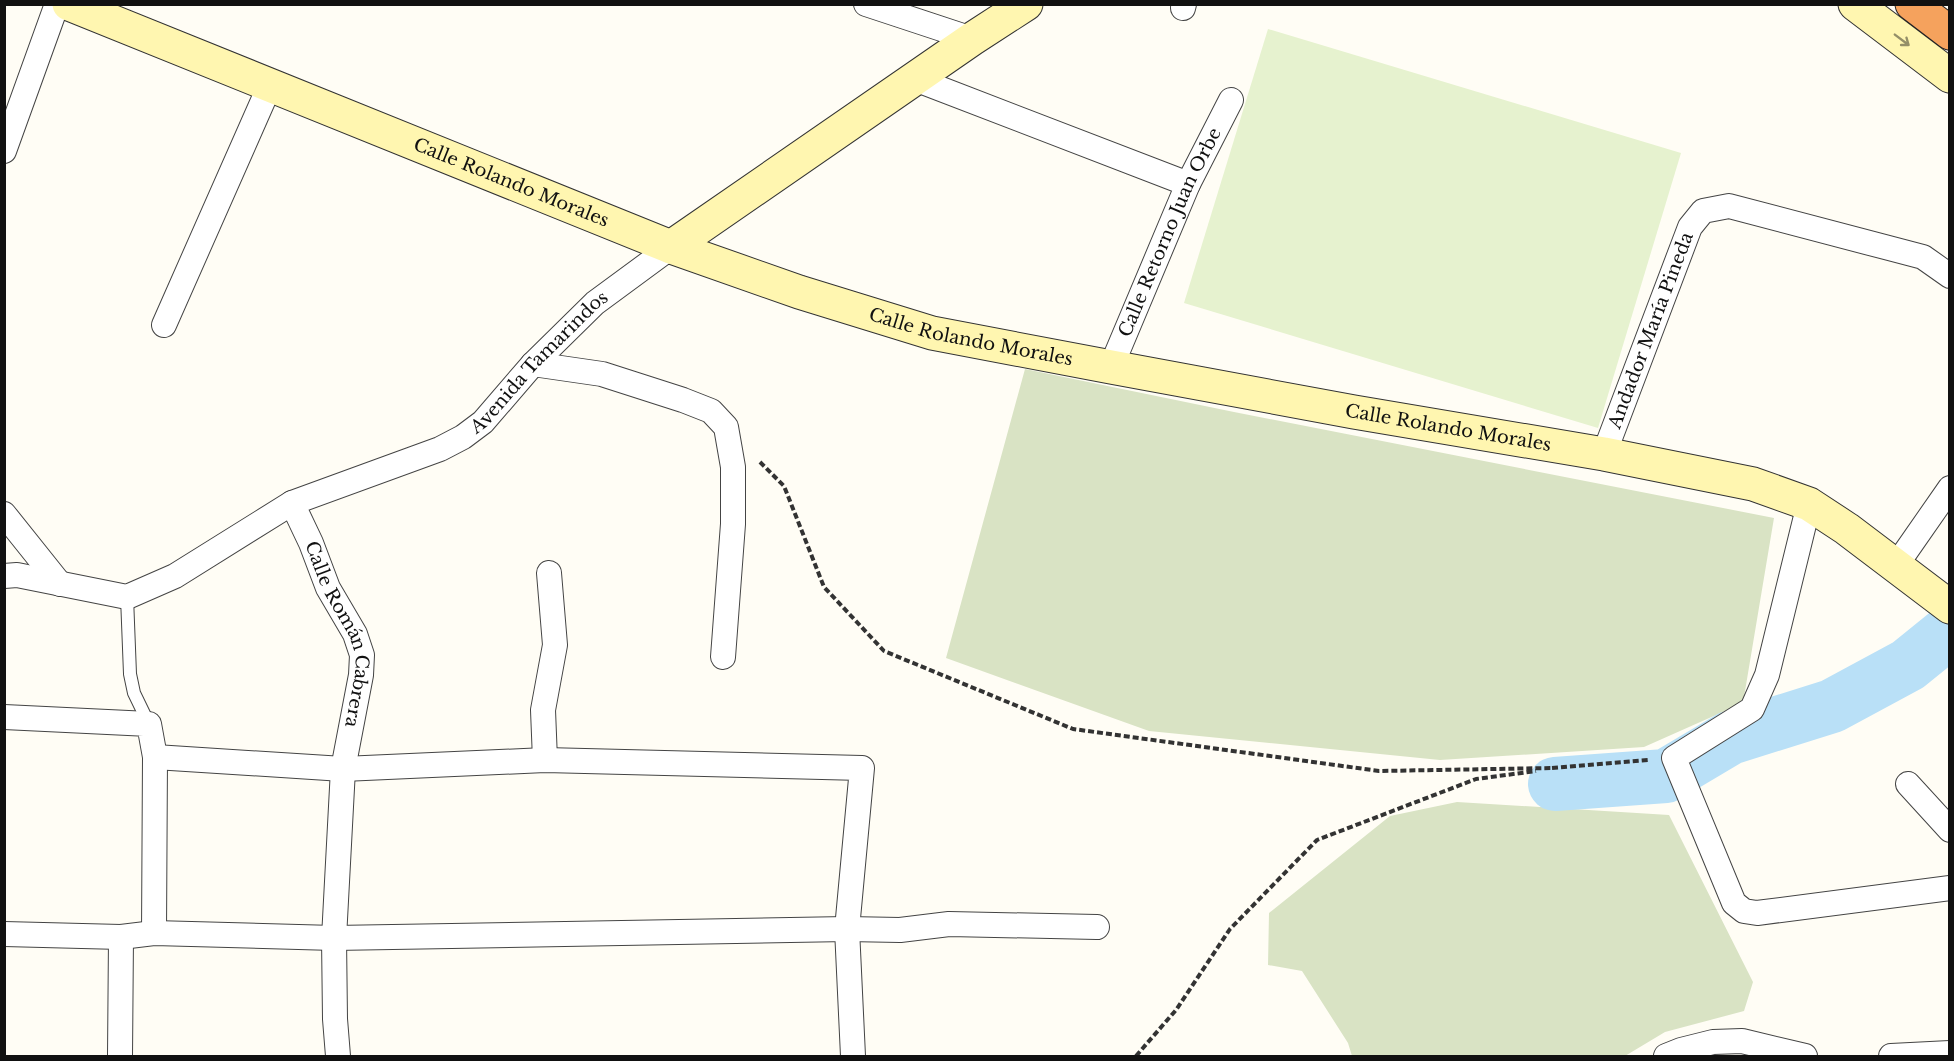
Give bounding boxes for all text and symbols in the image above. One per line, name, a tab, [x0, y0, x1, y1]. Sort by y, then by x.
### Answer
one-way arrow	[1894, 33, 1910, 46]
street label: Calle Retorno Juan Orbe	[1114, 124, 1226, 340]
street label: Calle Rolando Morales	[410, 133, 612, 232]
street label: Andador María Pineda	[1603, 229, 1698, 433]
street label: Avenida Tamarindos	[465, 286, 612, 439]
street label: Calle Rolando Morales	[866, 303, 1075, 371]
street label: Calle Rolando Morales	[1343, 400, 1553, 456]
street label: Calle Román Cabrera	[300, 538, 373, 729]

